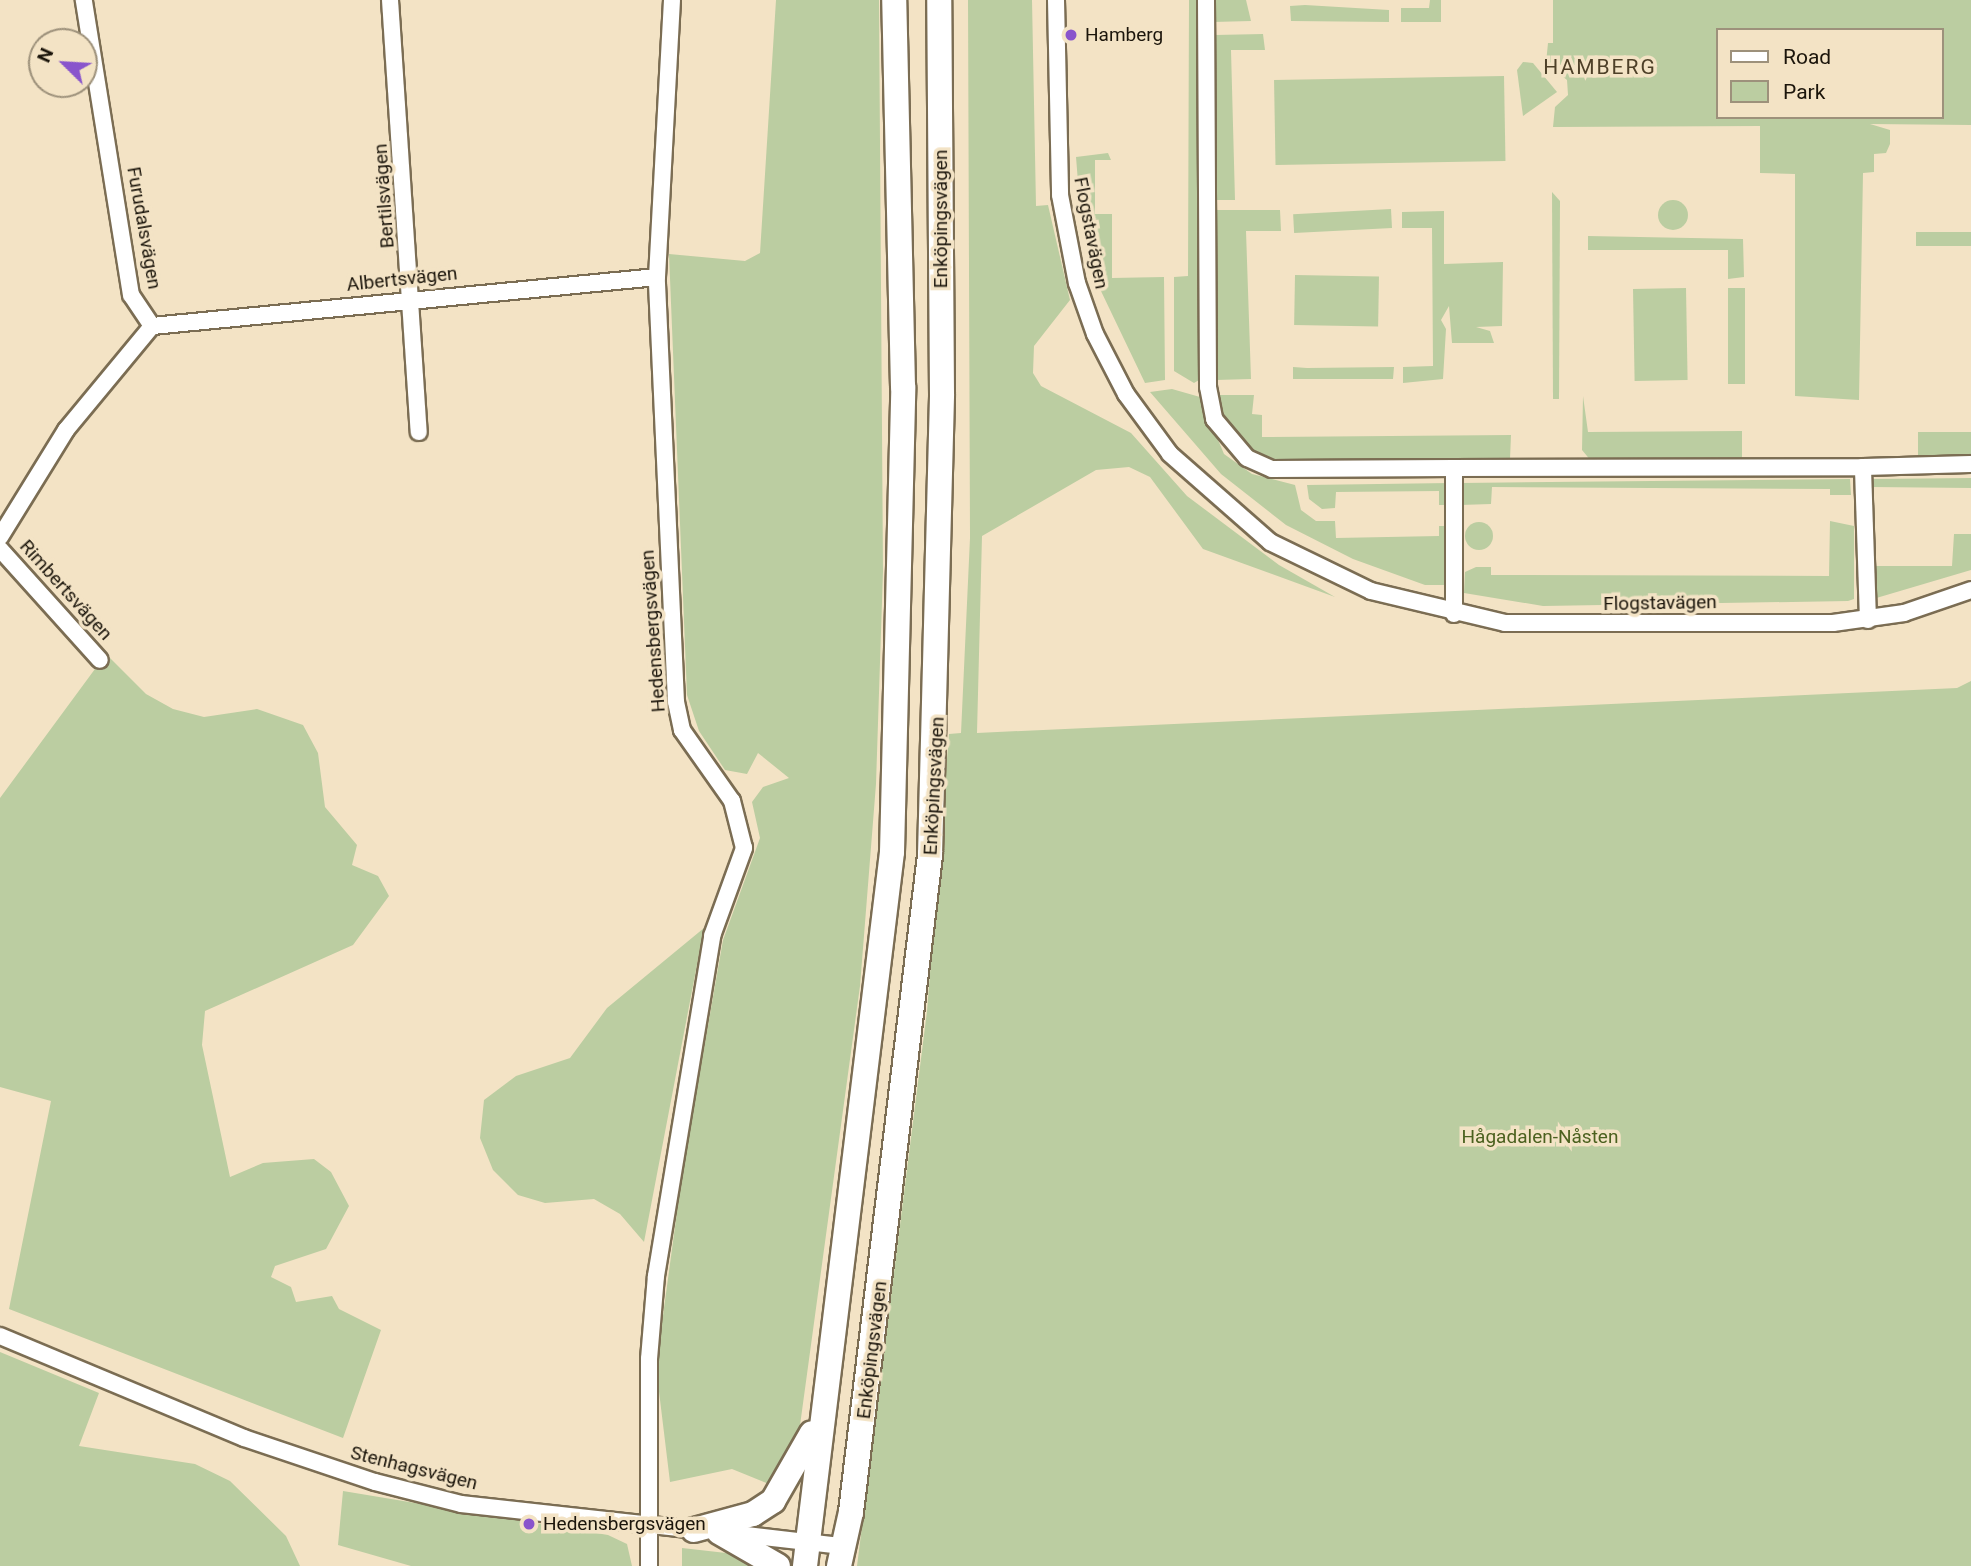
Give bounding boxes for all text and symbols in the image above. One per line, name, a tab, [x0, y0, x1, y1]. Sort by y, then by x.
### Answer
place label: Hamberg	[1085, 24, 1163, 46]
marker: Hamberg	[1063, 27, 1079, 43]
north arrow	[28, 28, 98, 98]
legend	[1716, 28, 1943, 119]
text: N	[32, 44, 58, 66]
text: Road	[1783, 45, 1831, 69]
district label: HAMBERG	[1544, 54, 1656, 80]
text: Park	[1783, 80, 1825, 104]
street label: Bertilsvägen	[369, 143, 399, 249]
street label: Enköpingsvägen	[930, 150, 952, 288]
street label: Furudalsvägen	[122, 165, 166, 291]
street label: Flogstavägen	[1069, 175, 1113, 291]
street label: Albertsvägen	[345, 262, 459, 296]
street label: Rimbertsvägen	[15, 535, 117, 645]
street label: Hedensbergsvägen	[636, 549, 670, 713]
street label: Flogstavägen	[1603, 591, 1717, 615]
street label: Enköpingsvägen	[919, 716, 949, 856]
park label: Hågadalen-Nåsten	[1462, 1126, 1618, 1148]
street label: Enköpingsvägen	[852, 1280, 892, 1420]
street label: Stenhagsvägen	[348, 1441, 480, 1495]
place label: Hedensbergsvägen	[543, 1513, 706, 1535]
marker: Hedensbergsvägen	[521, 1516, 537, 1532]

